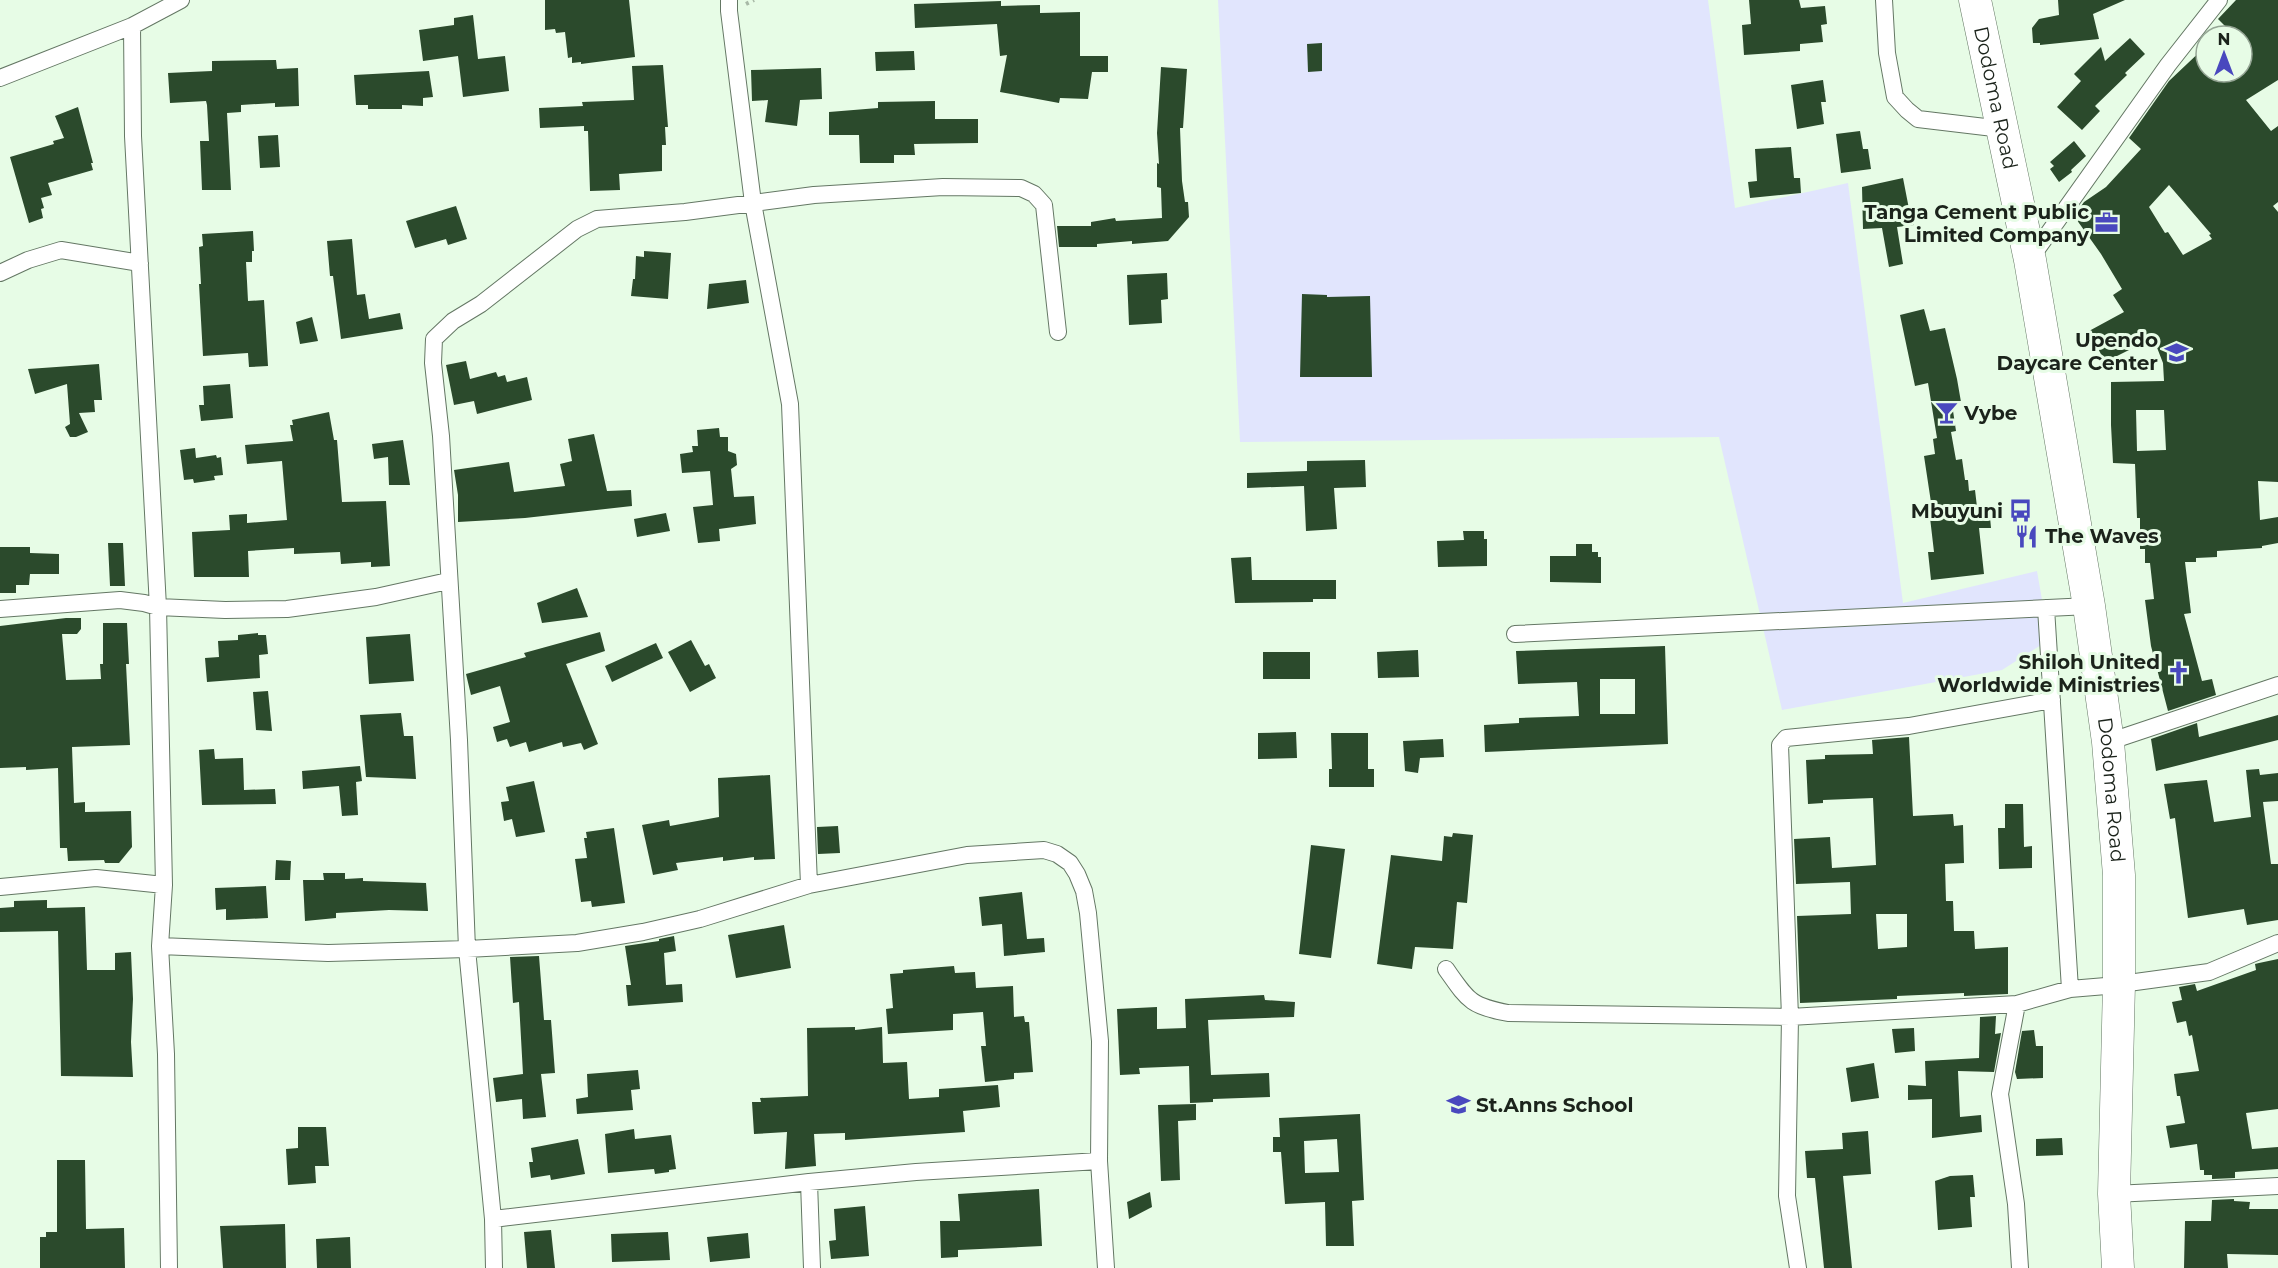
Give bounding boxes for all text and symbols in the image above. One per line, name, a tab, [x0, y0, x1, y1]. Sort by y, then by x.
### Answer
street label: Dodoma Road	[1969, 24, 2023, 172]
north arrow	[2194, 24, 2254, 84]
text: N	[2218, 30, 2230, 49]
place label: Tanga Cement Public Limited Company	[1864, 200, 2090, 247]
office icon: Tanga Cement Public Limited Company	[2094, 210, 2120, 236]
place label: Upendo Daycare Center	[1997, 328, 2158, 375]
school or university icon: Upendo Daycare Center	[2163, 339, 2189, 365]
bar icon: Vybe	[1933, 400, 1959, 426]
place label: Vybe	[1963, 401, 2017, 425]
bus stop icon: Mbuyuni	[2008, 498, 2034, 524]
place label: Mbuyuni	[1911, 499, 2003, 523]
restaurant icon: The Waves	[2014, 523, 2040, 549]
place label: The Waves	[2045, 524, 2159, 548]
place label: Shiloh United Worldwide Ministries	[1937, 650, 2160, 697]
church icon: Shiloh United Worldwide Ministries	[2165, 660, 2191, 686]
street label: Dodoma Road	[2093, 716, 2130, 863]
school or university icon: St.Anns School	[1445, 1092, 1471, 1118]
place label: St.Anns School	[1476, 1093, 1633, 1117]

